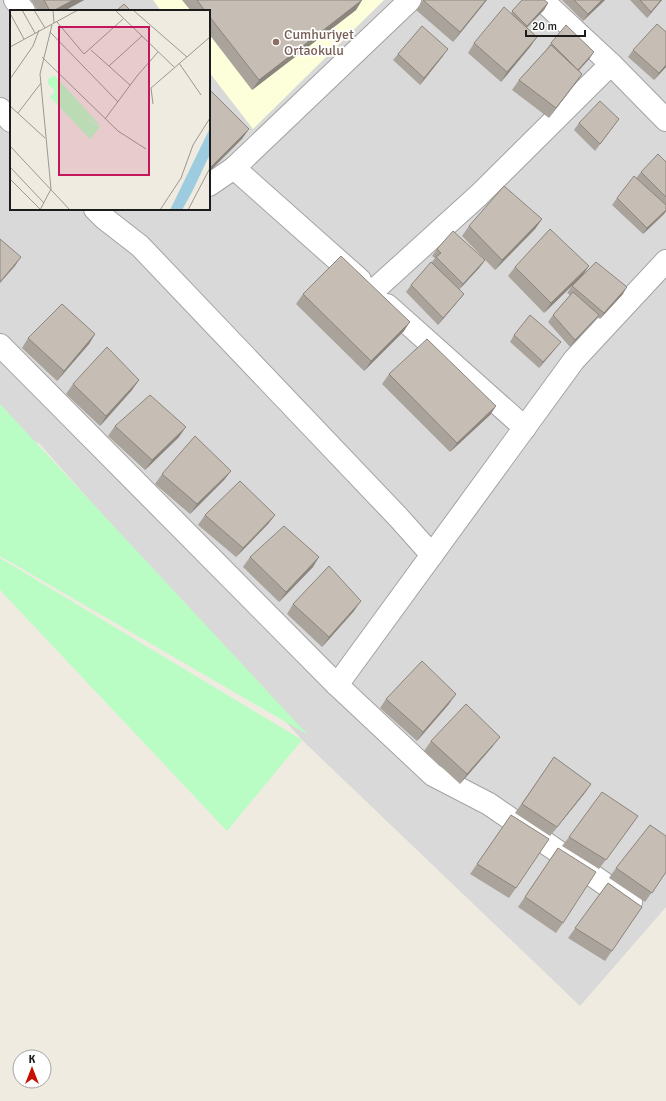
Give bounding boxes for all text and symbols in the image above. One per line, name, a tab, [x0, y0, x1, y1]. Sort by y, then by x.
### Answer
inset map	[10, 10, 210, 210]
scale bar	[526, 12, 585, 38]
text: 20 m	[532, 19, 557, 34]
place label: Cumhuriyet Ortaokulu	[284, 26, 354, 59]
marker: Cumhuriyet Ortaokulu	[271, 37, 281, 47]
north arrow	[12, 1049, 52, 1089]
text: K	[29, 1053, 36, 1066]

